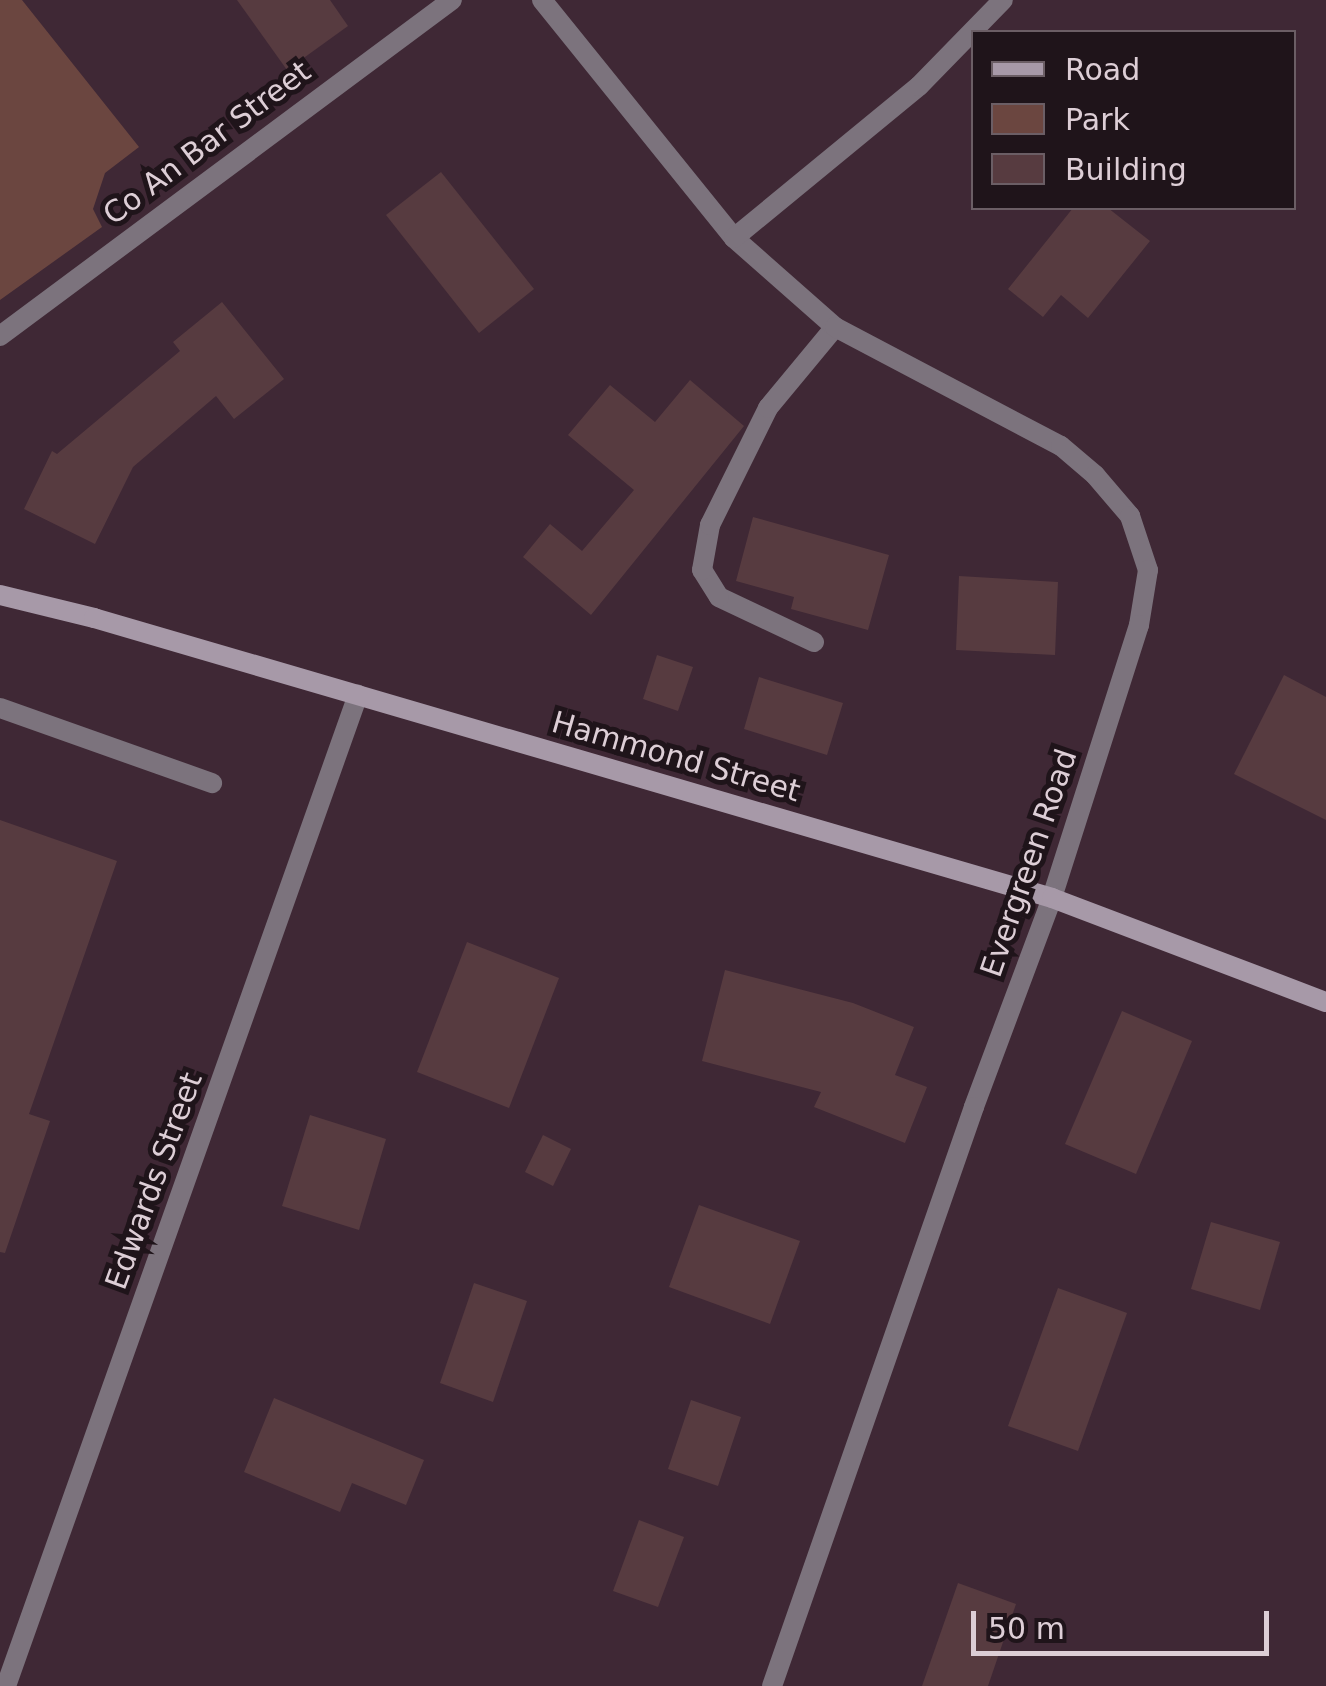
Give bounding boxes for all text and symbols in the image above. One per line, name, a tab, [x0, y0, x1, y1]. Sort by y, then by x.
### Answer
legend	[971, 30, 1296, 210]
text: Road	[1065, 52, 1140, 87]
street label: Co An Bar Street	[96, 53, 318, 233]
text: Park	[1065, 102, 1130, 137]
text: Building	[1065, 152, 1187, 187]
street label: Hammond Street	[548, 704, 804, 810]
street label: Evergreen Road	[973, 744, 1085, 982]
street label: Edwards Street	[98, 1068, 210, 1294]
scale bar	[976, 1591, 1274, 1653]
text: 50 m	[988, 1611, 1065, 1646]

